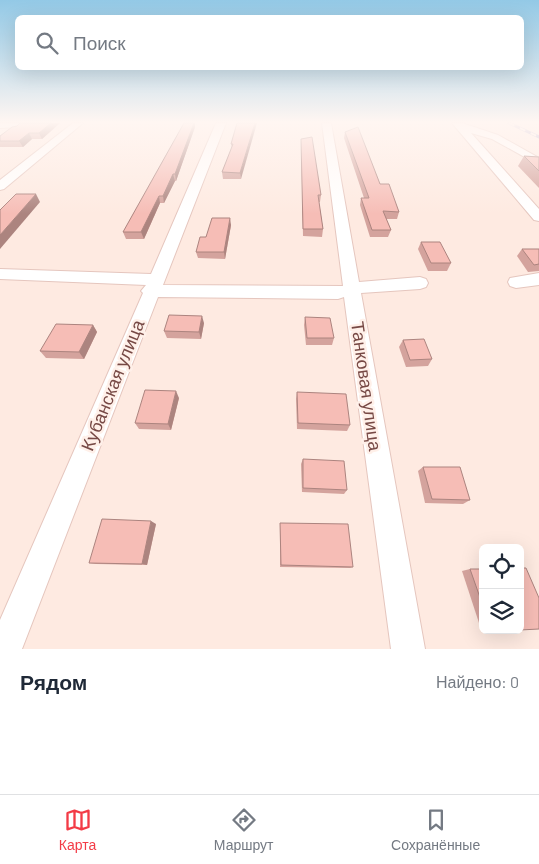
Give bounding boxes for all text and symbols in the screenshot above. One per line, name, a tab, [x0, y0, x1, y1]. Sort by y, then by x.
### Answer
search box	[15, 15, 524, 70]
icon: search	[33, 29, 61, 57]
text: Поиск	[73, 31, 126, 54]
street label: Кубанская улица	[76, 315, 149, 454]
street label: Танковая улица	[347, 320, 387, 453]
map controls	[479, 544, 524, 634]
button: locate	[479, 544, 524, 589]
button: layers	[479, 589, 524, 634]
text: Рядом	[20, 669, 87, 694]
text: Найдено: 0	[436, 672, 519, 691]
tab: Карта	[59, 806, 96, 853]
tab: Маршрут	[214, 806, 273, 853]
tab: Сохранённые	[391, 806, 480, 853]

